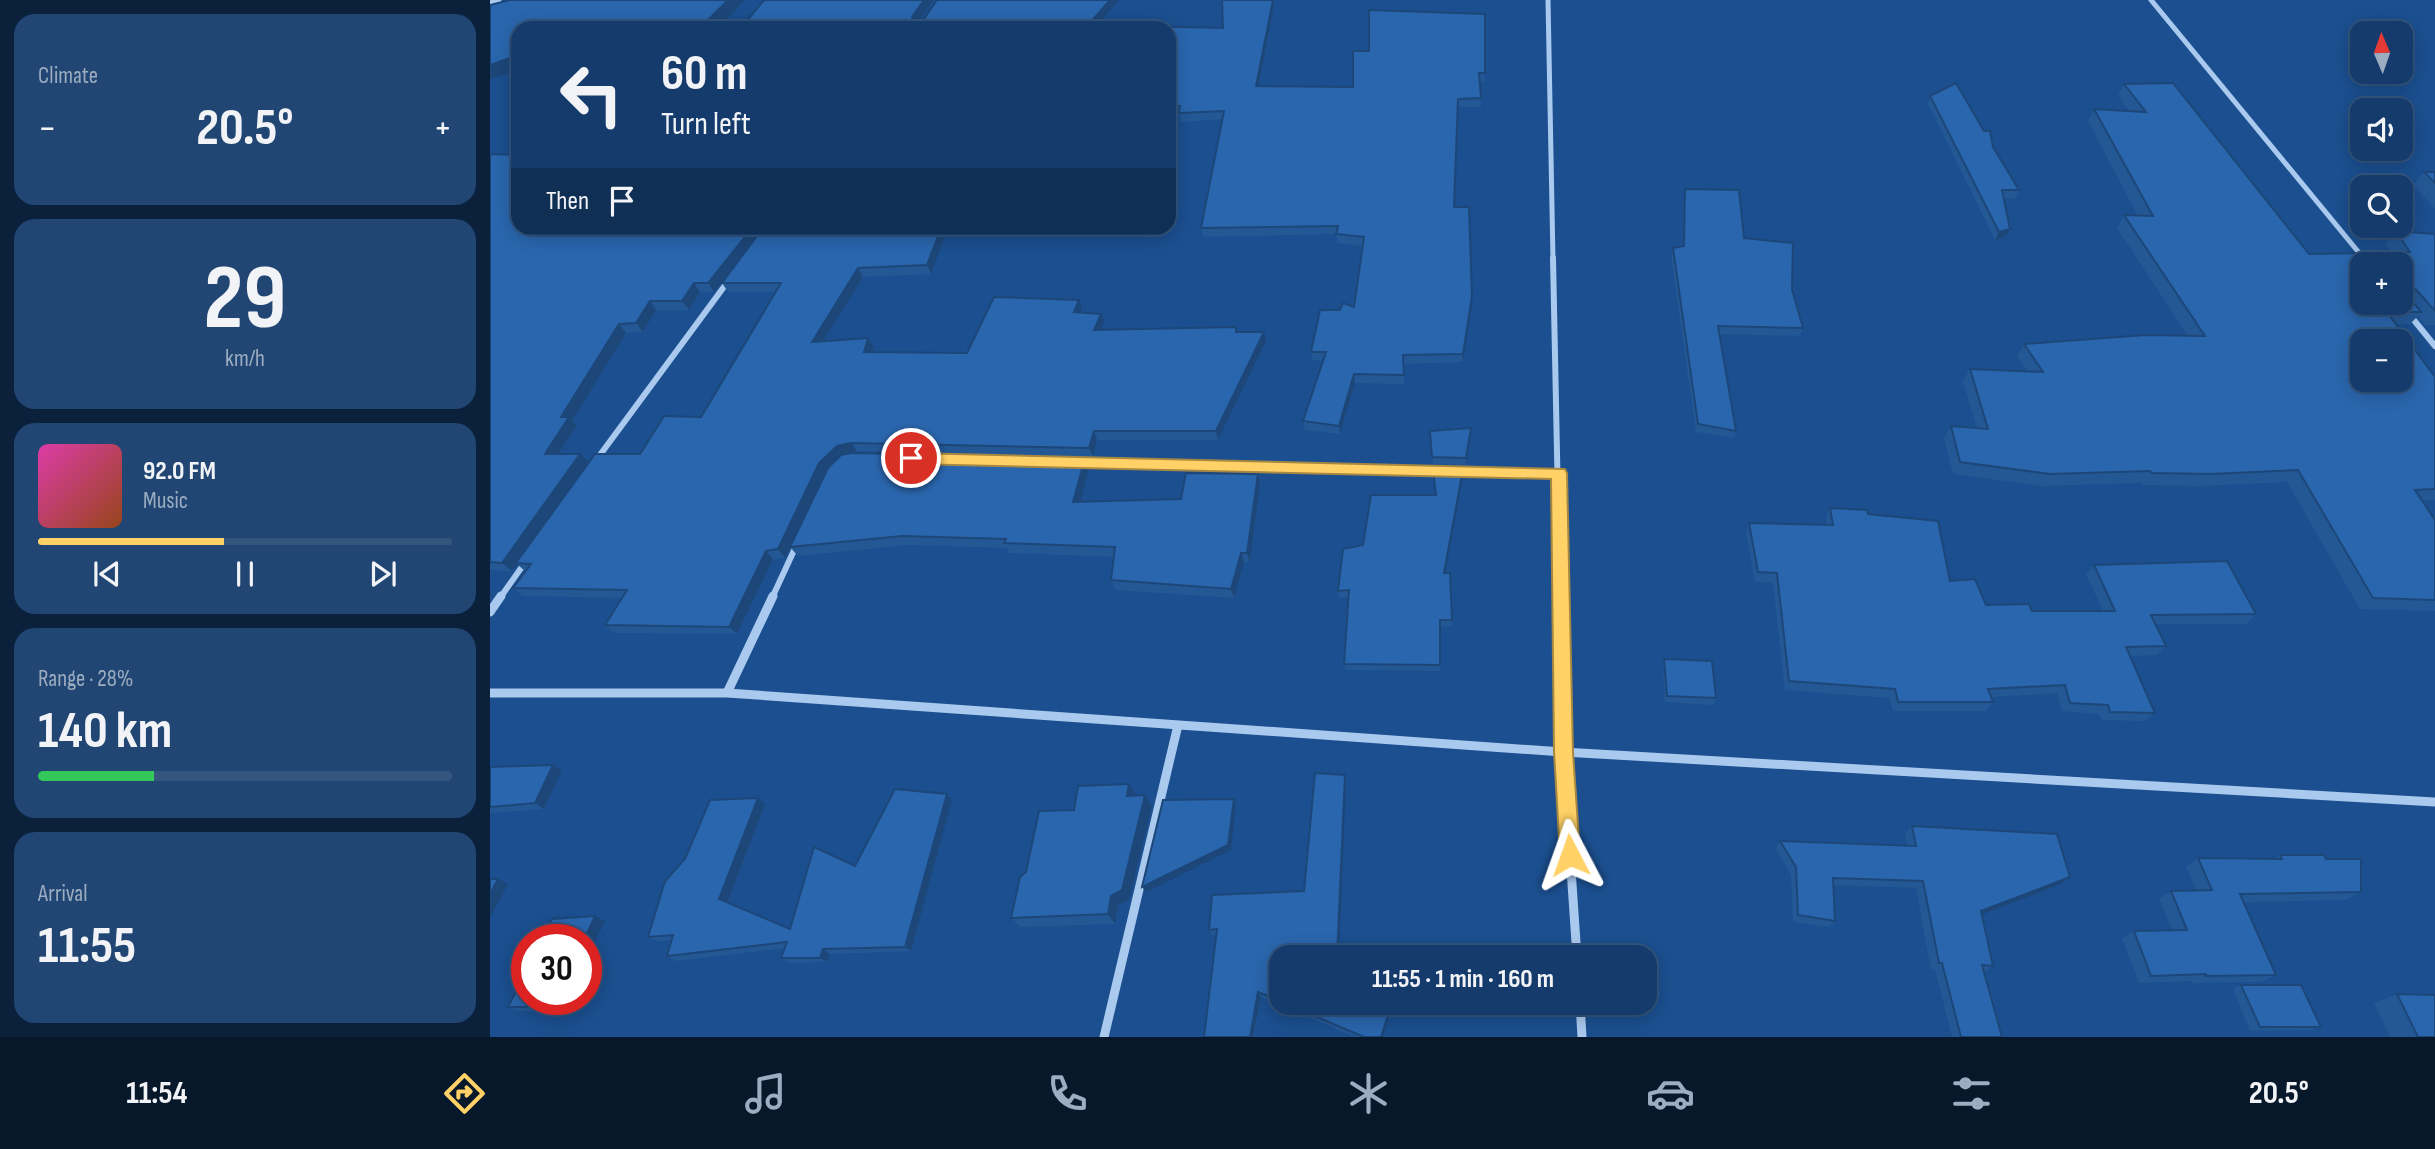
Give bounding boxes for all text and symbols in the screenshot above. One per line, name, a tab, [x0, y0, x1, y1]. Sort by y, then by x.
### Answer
north arrow	[2350, 21, 2413, 84]
map controls	[2350, 21, 2413, 392]
text: 60 m	[661, 45, 748, 104]
icon: left	[546, 49, 637, 140]
text: Climate	[38, 62, 98, 90]
text: 20.5°	[196, 97, 294, 160]
button: sound	[2350, 98, 2413, 161]
text: Turn left	[661, 105, 751, 144]
text: −	[38, 106, 57, 151]
text: +	[433, 106, 452, 151]
button: search	[2350, 175, 2413, 238]
icon: arrive	[603, 182, 641, 220]
text: Then	[546, 186, 589, 217]
text: 29	[204, 245, 287, 354]
button: +	[2350, 252, 2413, 315]
button: −	[2350, 329, 2413, 392]
text: km/h	[225, 345, 265, 373]
pin	[881, 428, 941, 488]
icon: arrive	[892, 439, 930, 477]
text: 92.0 FM	[143, 456, 216, 487]
text: Music	[143, 487, 188, 515]
icon: previous	[88, 555, 126, 593]
icon: pause	[226, 555, 264, 593]
icon: next	[364, 555, 402, 593]
text: Range · 28%	[38, 665, 133, 693]
text: 140 km	[38, 700, 172, 763]
position arrow	[1533, 818, 1607, 892]
text: Arrival	[38, 880, 87, 908]
text: 11:55	[38, 915, 136, 978]
speed limit sign: 30	[511, 924, 602, 1015]
text: 11:55 · 1 min · 160 m	[1372, 964, 1554, 995]
icon: directions	[440, 1069, 489, 1118]
icon: music	[741, 1069, 790, 1118]
icon: phone	[1043, 1069, 1092, 1118]
icon: climate	[1344, 1069, 1393, 1118]
icon: car	[1646, 1069, 1695, 1118]
icon: filters	[1947, 1069, 1996, 1118]
text: 11:54	[126, 1074, 187, 1113]
text: 20.5°	[2249, 1074, 2309, 1113]

